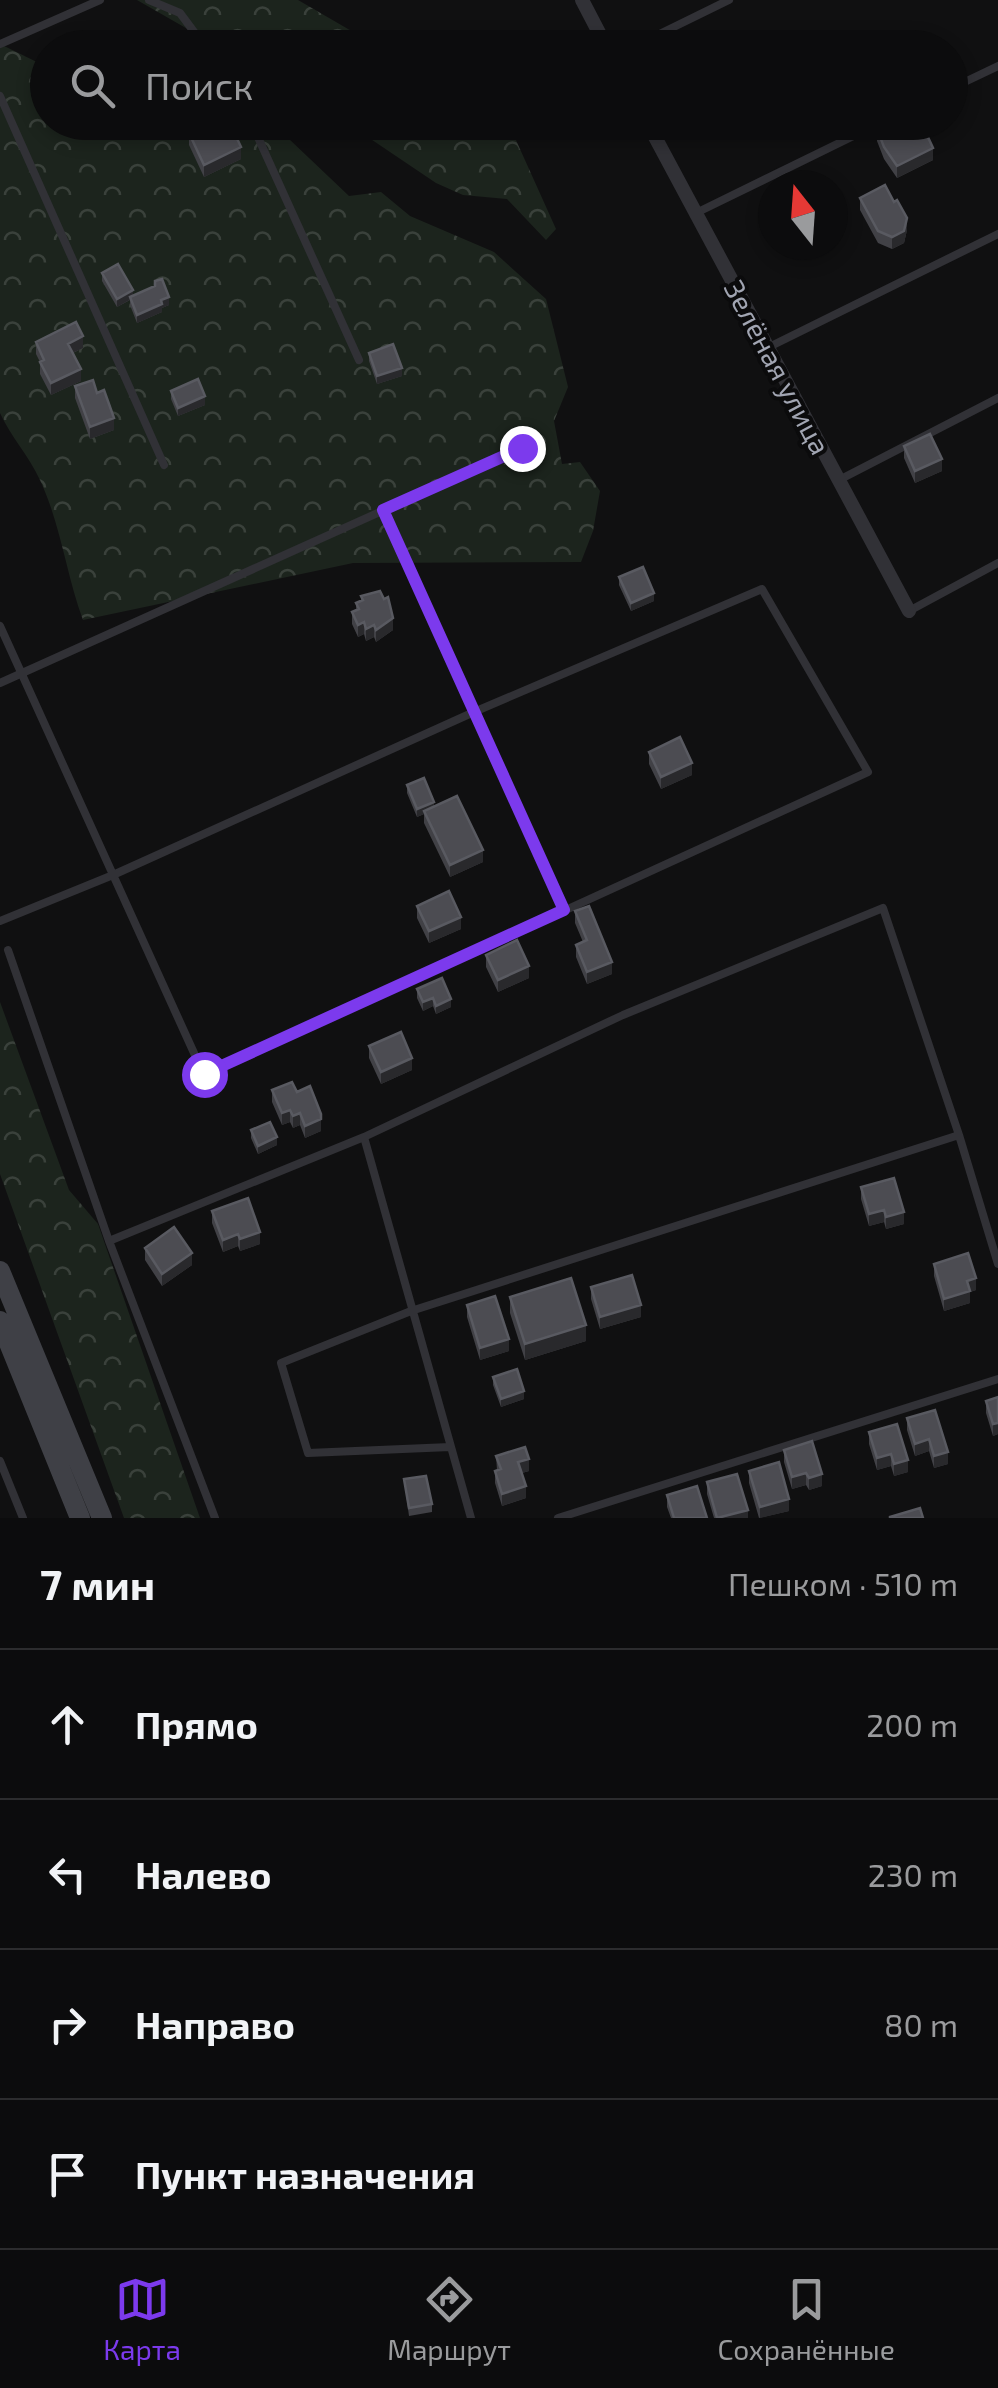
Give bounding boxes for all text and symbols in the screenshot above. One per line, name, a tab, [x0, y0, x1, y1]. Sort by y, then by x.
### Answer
search box	[30, 30, 968, 140]
icon: search	[65, 58, 120, 113]
text: Поиск	[145, 62, 254, 108]
north arrow	[758, 170, 848, 260]
street label: Зелёная улица	[718, 274, 838, 460]
route end	[500, 426, 546, 472]
route start	[182, 1052, 228, 1098]
text: 7 мин	[40, 1558, 155, 1608]
text: Пешком · 510 m	[728, 1564, 958, 1602]
icon: ahead	[40, 1697, 95, 1752]
text: Прямо	[135, 1701, 258, 1747]
text: 200 m	[866, 1705, 958, 1743]
icon: left	[40, 1847, 95, 1902]
text: Налево	[135, 1851, 271, 1897]
text: 230 m	[868, 1855, 958, 1893]
icon: right	[40, 1997, 95, 2052]
text: Направо	[135, 2001, 295, 2047]
text: 80 m	[884, 2005, 958, 2043]
icon: arrive	[40, 2147, 95, 2202]
text: Пункт назначения	[135, 2151, 475, 2197]
tab: Карта	[103, 2272, 181, 2366]
tab: Маршрут	[387, 2272, 511, 2366]
tab: Сохранённые	[717, 2272, 895, 2366]

